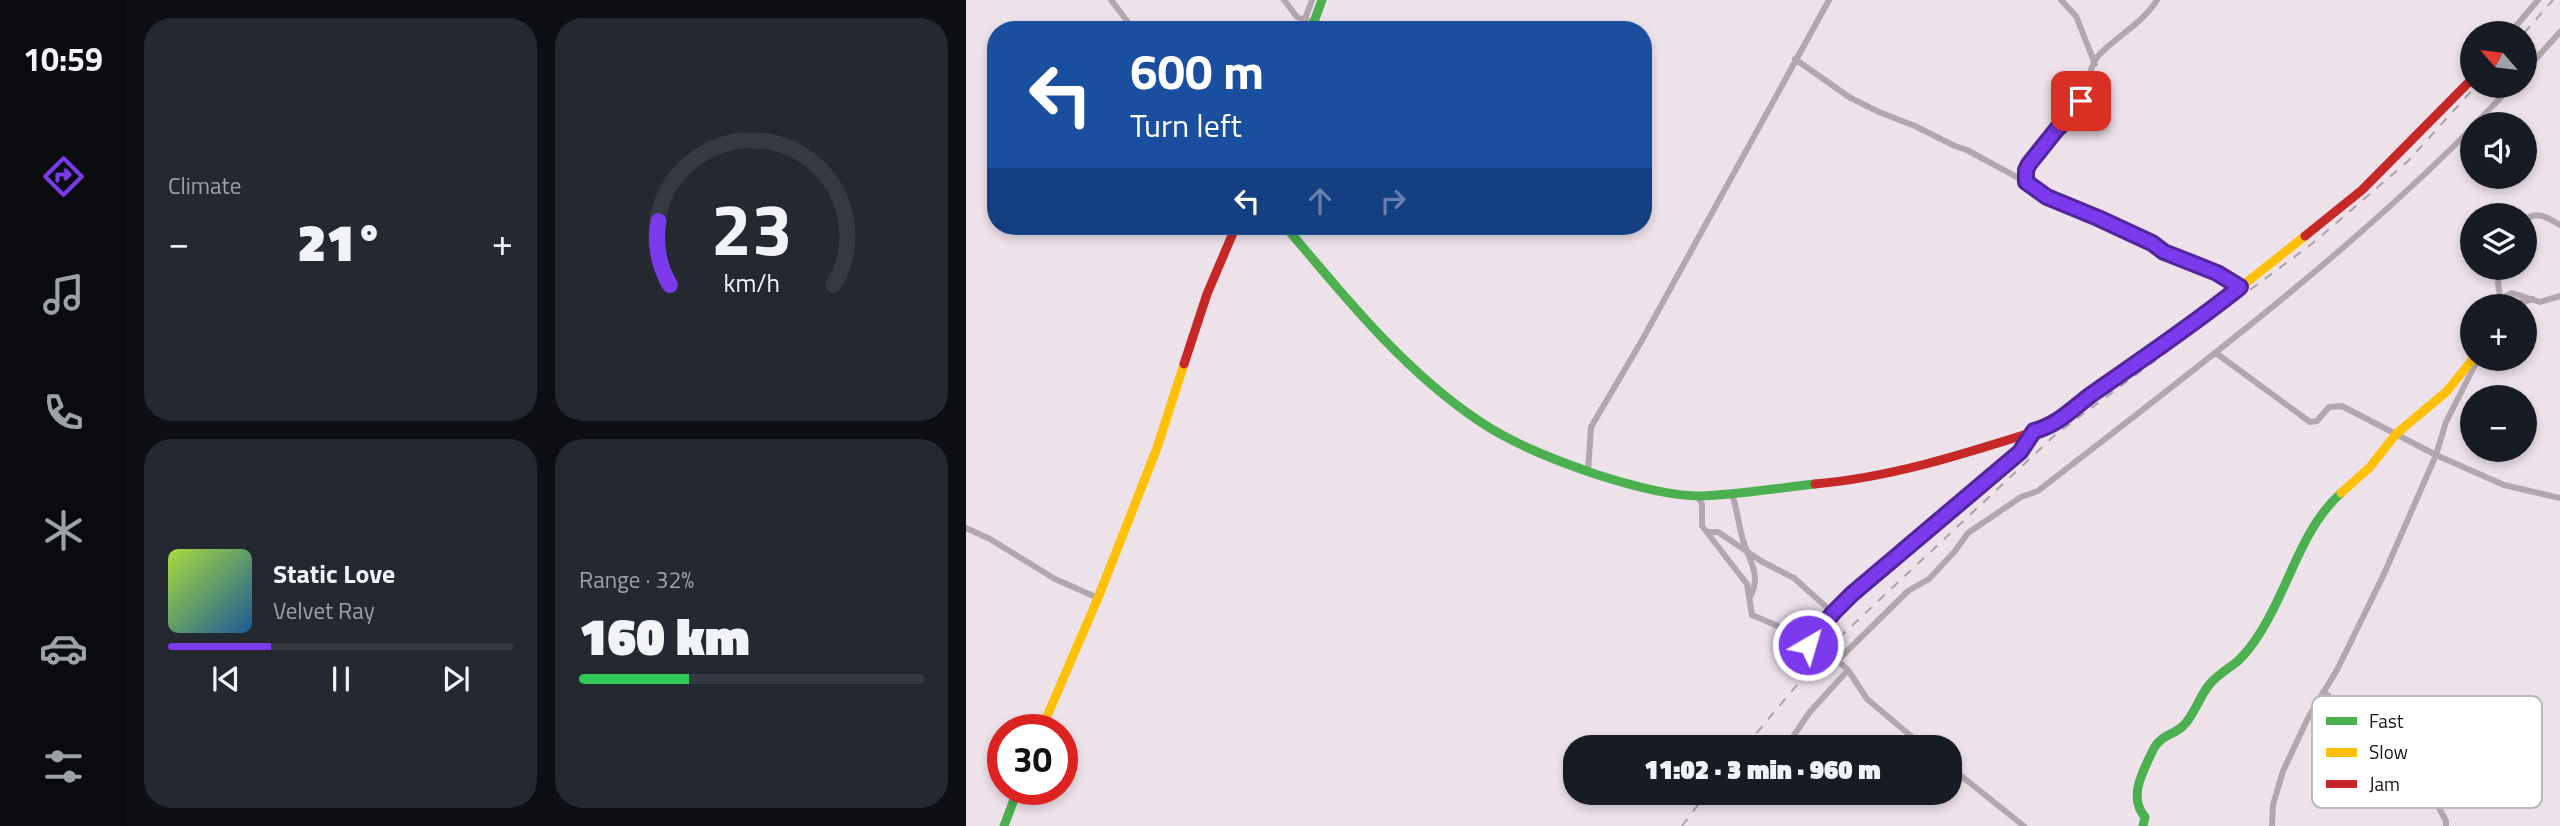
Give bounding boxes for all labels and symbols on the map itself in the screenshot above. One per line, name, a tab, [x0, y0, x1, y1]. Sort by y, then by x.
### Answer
north arrow	[2460, 21, 2538, 98]
pin	[2051, 71, 2111, 131]
position arrow	[1771, 608, 1845, 682]
legend	[2312, 696, 2542, 808]
text: Fast	[2369, 706, 2404, 735]
speed limit sign: 30	[987, 714, 1078, 805]
text: Slow	[2369, 737, 2408, 766]
text: Jam	[2369, 769, 2400, 798]

